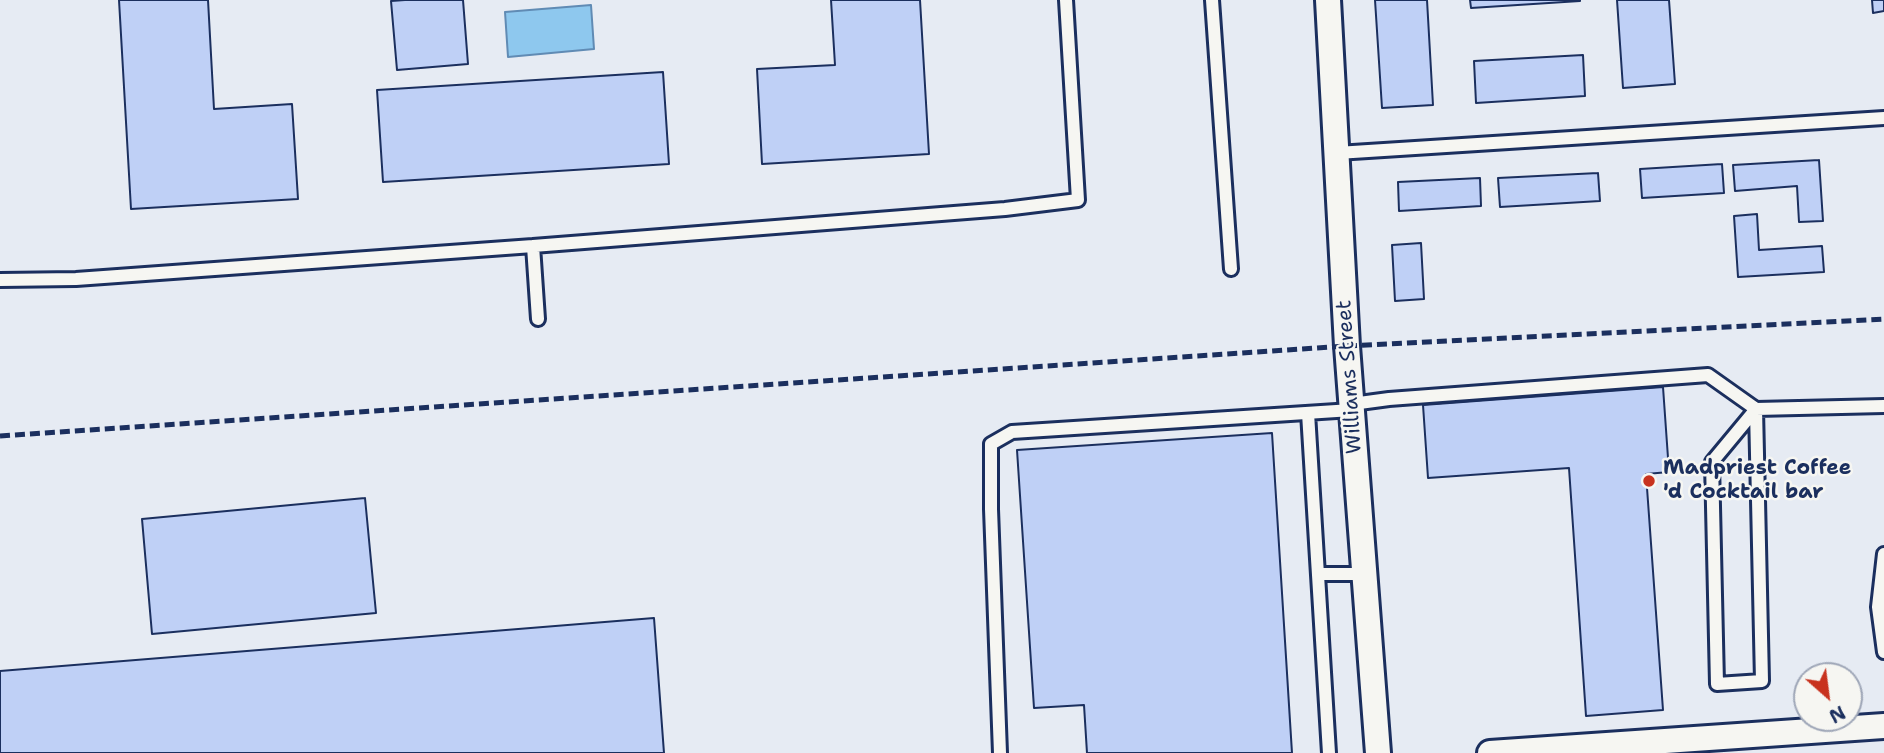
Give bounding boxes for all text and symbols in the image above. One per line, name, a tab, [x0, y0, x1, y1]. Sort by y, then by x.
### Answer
street label: Williams Street	[1332, 299, 1368, 455]
place label: Madpriest Coffee 'd Cocktail bar	[1663, 456, 1851, 506]
marker: Madpriest Coffee 'd Cocktail bar	[1641, 473, 1657, 489]
north arrow	[1793, 662, 1863, 732]
text: N	[1825, 700, 1850, 729]

